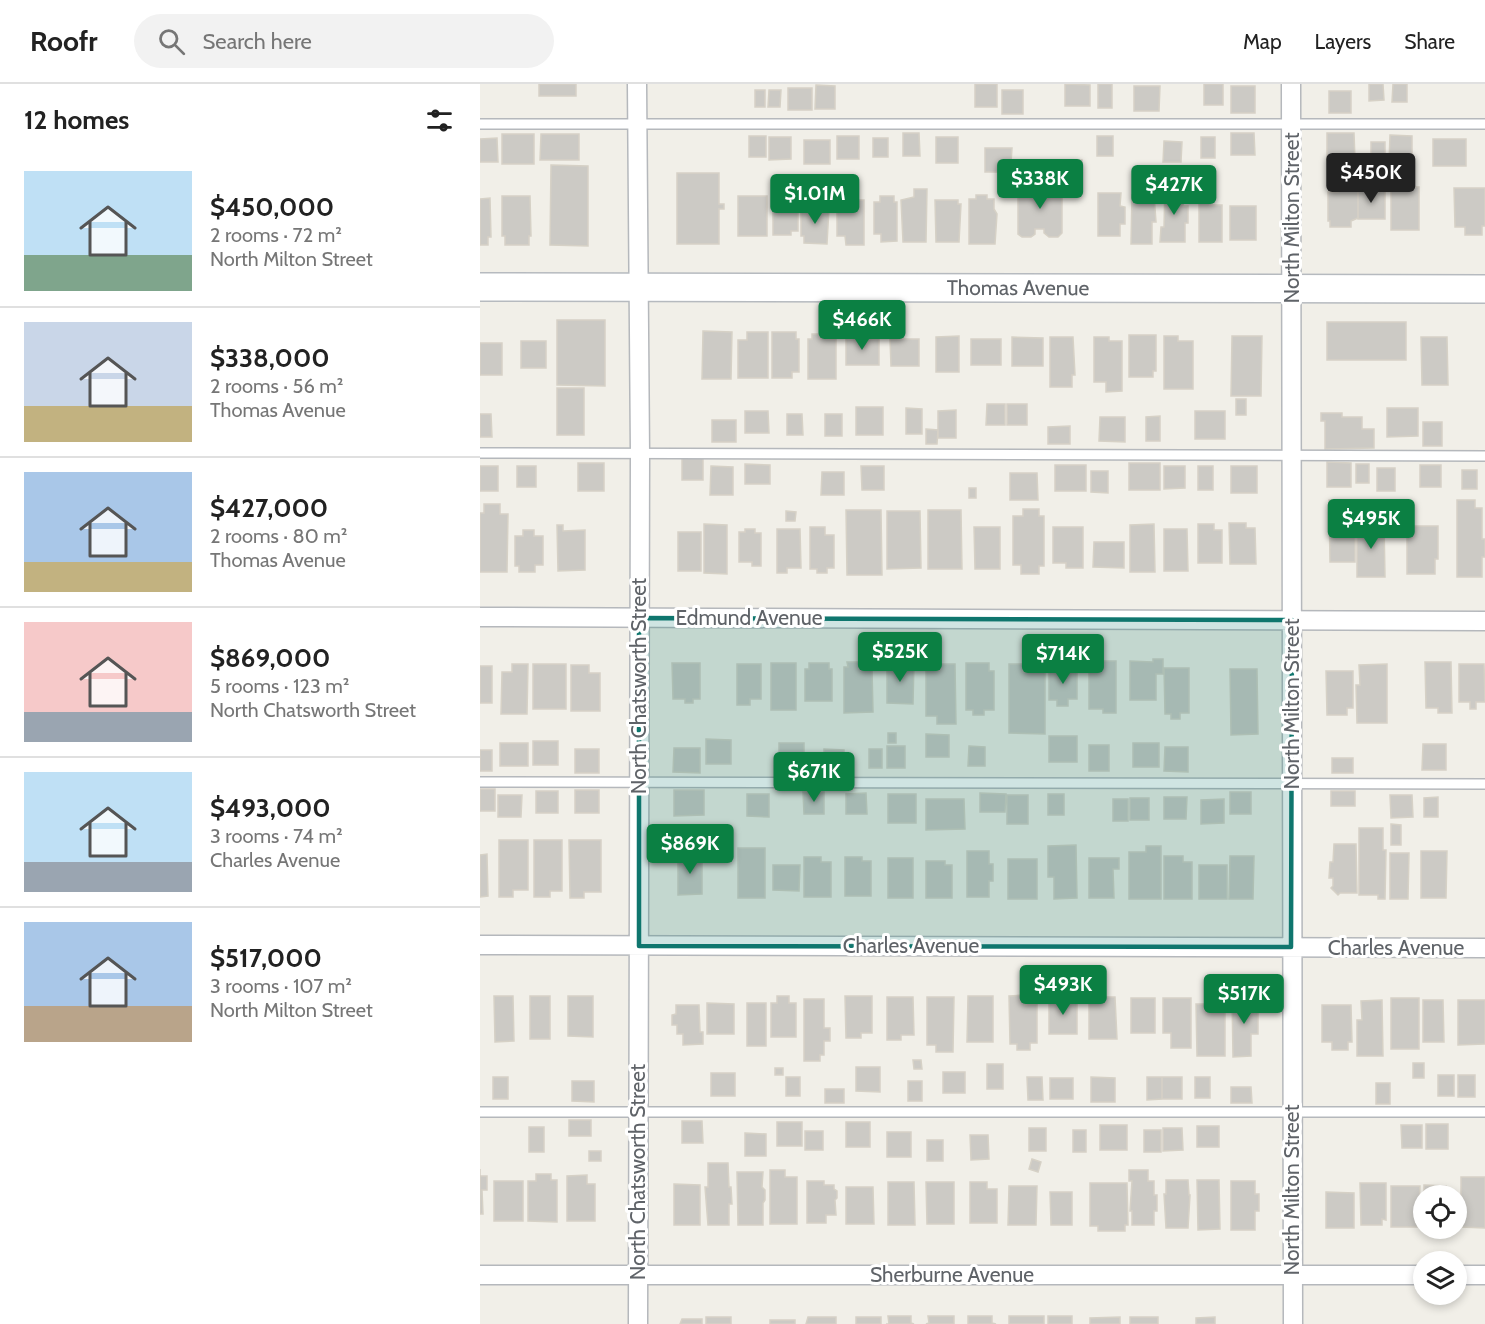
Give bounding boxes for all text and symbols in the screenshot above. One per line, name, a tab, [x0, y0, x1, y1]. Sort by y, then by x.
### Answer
search box	[134, 14, 554, 68]
text: Roofr	[30, 24, 98, 58]
icon: search	[155, 25, 188, 58]
text: Search here	[203, 28, 312, 55]
text: Map	[1243, 29, 1282, 54]
text: Layers	[1315, 29, 1371, 54]
text: Share	[1404, 29, 1455, 54]
text: 12 homes	[24, 104, 129, 136]
icon: filters	[423, 104, 456, 137]
street label: North Milton Street	[1279, 133, 1304, 303]
pin: $450K	[1329, 153, 1413, 204]
pin: $338K	[998, 159, 1082, 210]
text: $450K	[1340, 160, 1402, 184]
pin: $427K	[1132, 165, 1216, 216]
text: $338K	[1011, 166, 1069, 190]
text: $427K	[1145, 172, 1203, 196]
pin: $1.01M	[766, 174, 864, 225]
text: $1.01M	[784, 181, 846, 205]
text: $450,000	[210, 191, 334, 223]
icon: home	[72, 195, 144, 267]
text: 2 rooms · 72 m²	[210, 223, 342, 247]
text: North Milton Street	[210, 247, 373, 271]
street label: Thomas Avenue	[947, 275, 1090, 300]
pin: $466K	[820, 300, 904, 351]
text: $466K	[832, 307, 892, 331]
text: $338,000	[210, 342, 330, 374]
icon: home	[72, 346, 144, 418]
text: 2 rooms · 56 m²	[210, 374, 343, 398]
text: Thomas Avenue	[210, 398, 346, 422]
text: $427,000	[210, 492, 328, 524]
icon: home	[72, 496, 144, 568]
pin: $495K	[1329, 499, 1413, 550]
text: $495K	[1342, 506, 1400, 530]
text: 2 rooms · 80 m²	[210, 524, 347, 548]
text: Thomas Avenue	[210, 548, 346, 572]
street label: North Chatsworth Street	[626, 578, 651, 794]
street label: Edmund Avenue	[675, 605, 823, 630]
street label: North Milton Street	[1279, 619, 1304, 789]
pin: $525K	[858, 632, 942, 683]
pin: $714K	[1021, 634, 1105, 685]
text: $525K	[872, 639, 928, 663]
text: $714K	[1036, 641, 1090, 665]
text: $869,000	[210, 642, 330, 674]
icon: home	[72, 646, 144, 718]
text: 5 rooms · 123 m²	[210, 674, 349, 698]
text: North Chatsworth Street	[210, 698, 416, 722]
pin: $671K	[772, 752, 856, 803]
text: $671K	[788, 759, 840, 783]
text: $493,000	[210, 792, 331, 824]
icon: home	[72, 796, 144, 868]
text: 3 rooms · 74 m²	[210, 824, 343, 848]
pin: $869K	[648, 824, 732, 875]
text: $869K	[661, 831, 719, 855]
text: Charles Avenue	[210, 848, 340, 872]
street label: Charles Avenue	[843, 933, 980, 958]
street label: Charles Avenue	[1328, 935, 1465, 960]
text: $517,000	[210, 942, 322, 974]
icon: home	[72, 946, 144, 1018]
pin: $493K	[1021, 965, 1105, 1016]
text: $493K	[1034, 972, 1092, 996]
text: 3 rooms · 107 m²	[210, 974, 352, 998]
pin: $517K	[1202, 974, 1286, 1025]
text: $517K	[1218, 981, 1270, 1005]
text: North Milton Street	[210, 998, 373, 1022]
street label: North Chatsworth Street	[625, 1064, 650, 1280]
street label: North Milton Street	[1279, 1105, 1304, 1275]
map controls	[1413, 1185, 1467, 1305]
button: locate	[1413, 1185, 1467, 1239]
button: layers	[1413, 1251, 1467, 1305]
street label: Sherburne Avenue	[870, 1262, 1034, 1287]

